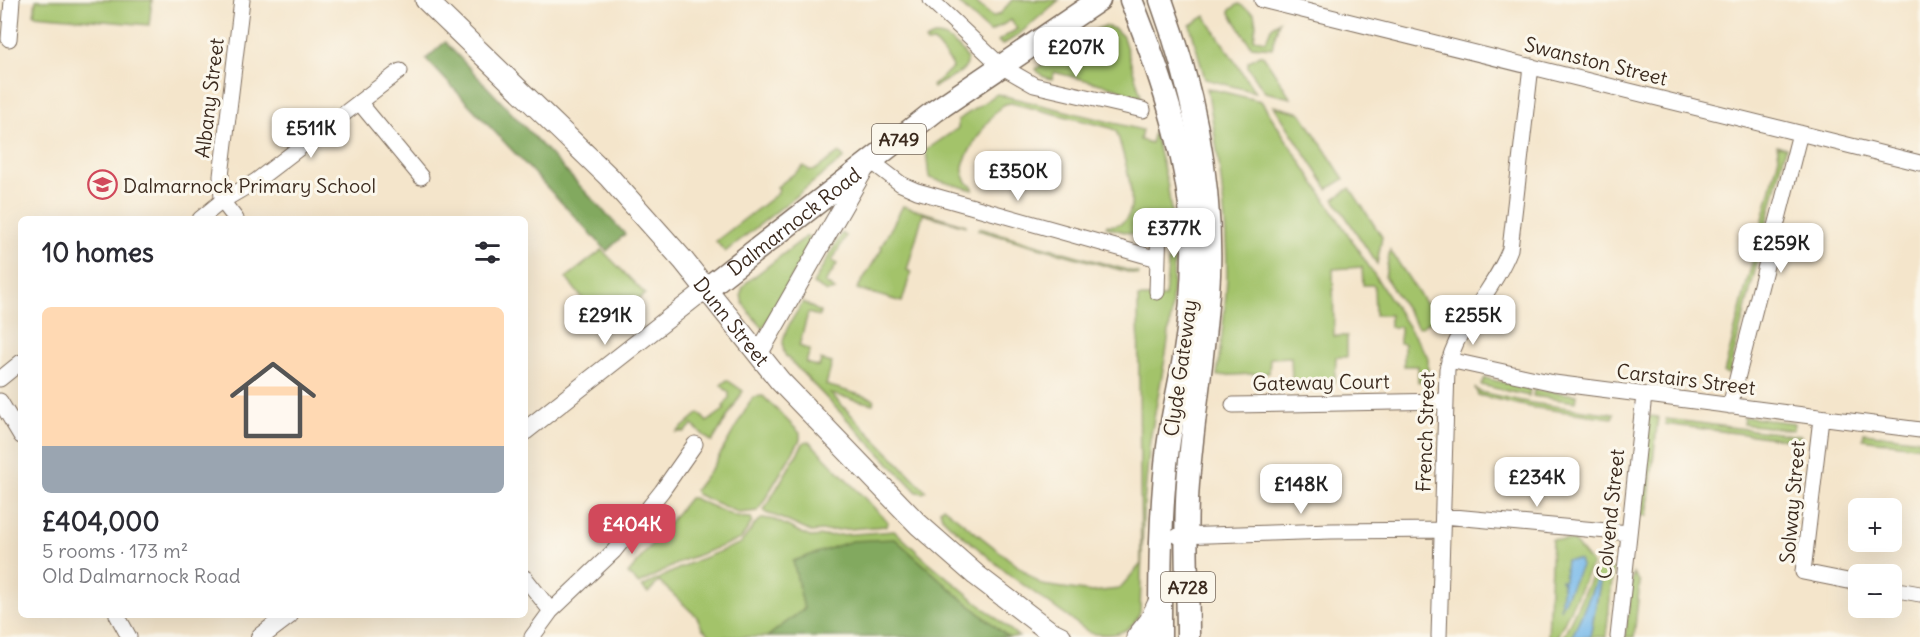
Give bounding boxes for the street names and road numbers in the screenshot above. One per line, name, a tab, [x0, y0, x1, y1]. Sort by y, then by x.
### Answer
street label: Swanston Street	[1522, 31, 1670, 91]
street label: Albany Street	[189, 36, 229, 159]
road number: A749	[872, 124, 926, 154]
street label: Dalmarnock Road	[722, 161, 866, 281]
street label: Dunn Street	[689, 271, 775, 371]
street label: Clyde Gateway	[1158, 298, 1202, 438]
street label: Carstairs Street	[1615, 358, 1757, 400]
street label: Gateway Court	[1252, 368, 1390, 396]
street label: French Street	[1410, 371, 1440, 493]
street label: Solway Street	[1774, 439, 1810, 565]
street label: Colvend Street	[1591, 447, 1629, 580]
road number: A728	[1161, 572, 1215, 602]

